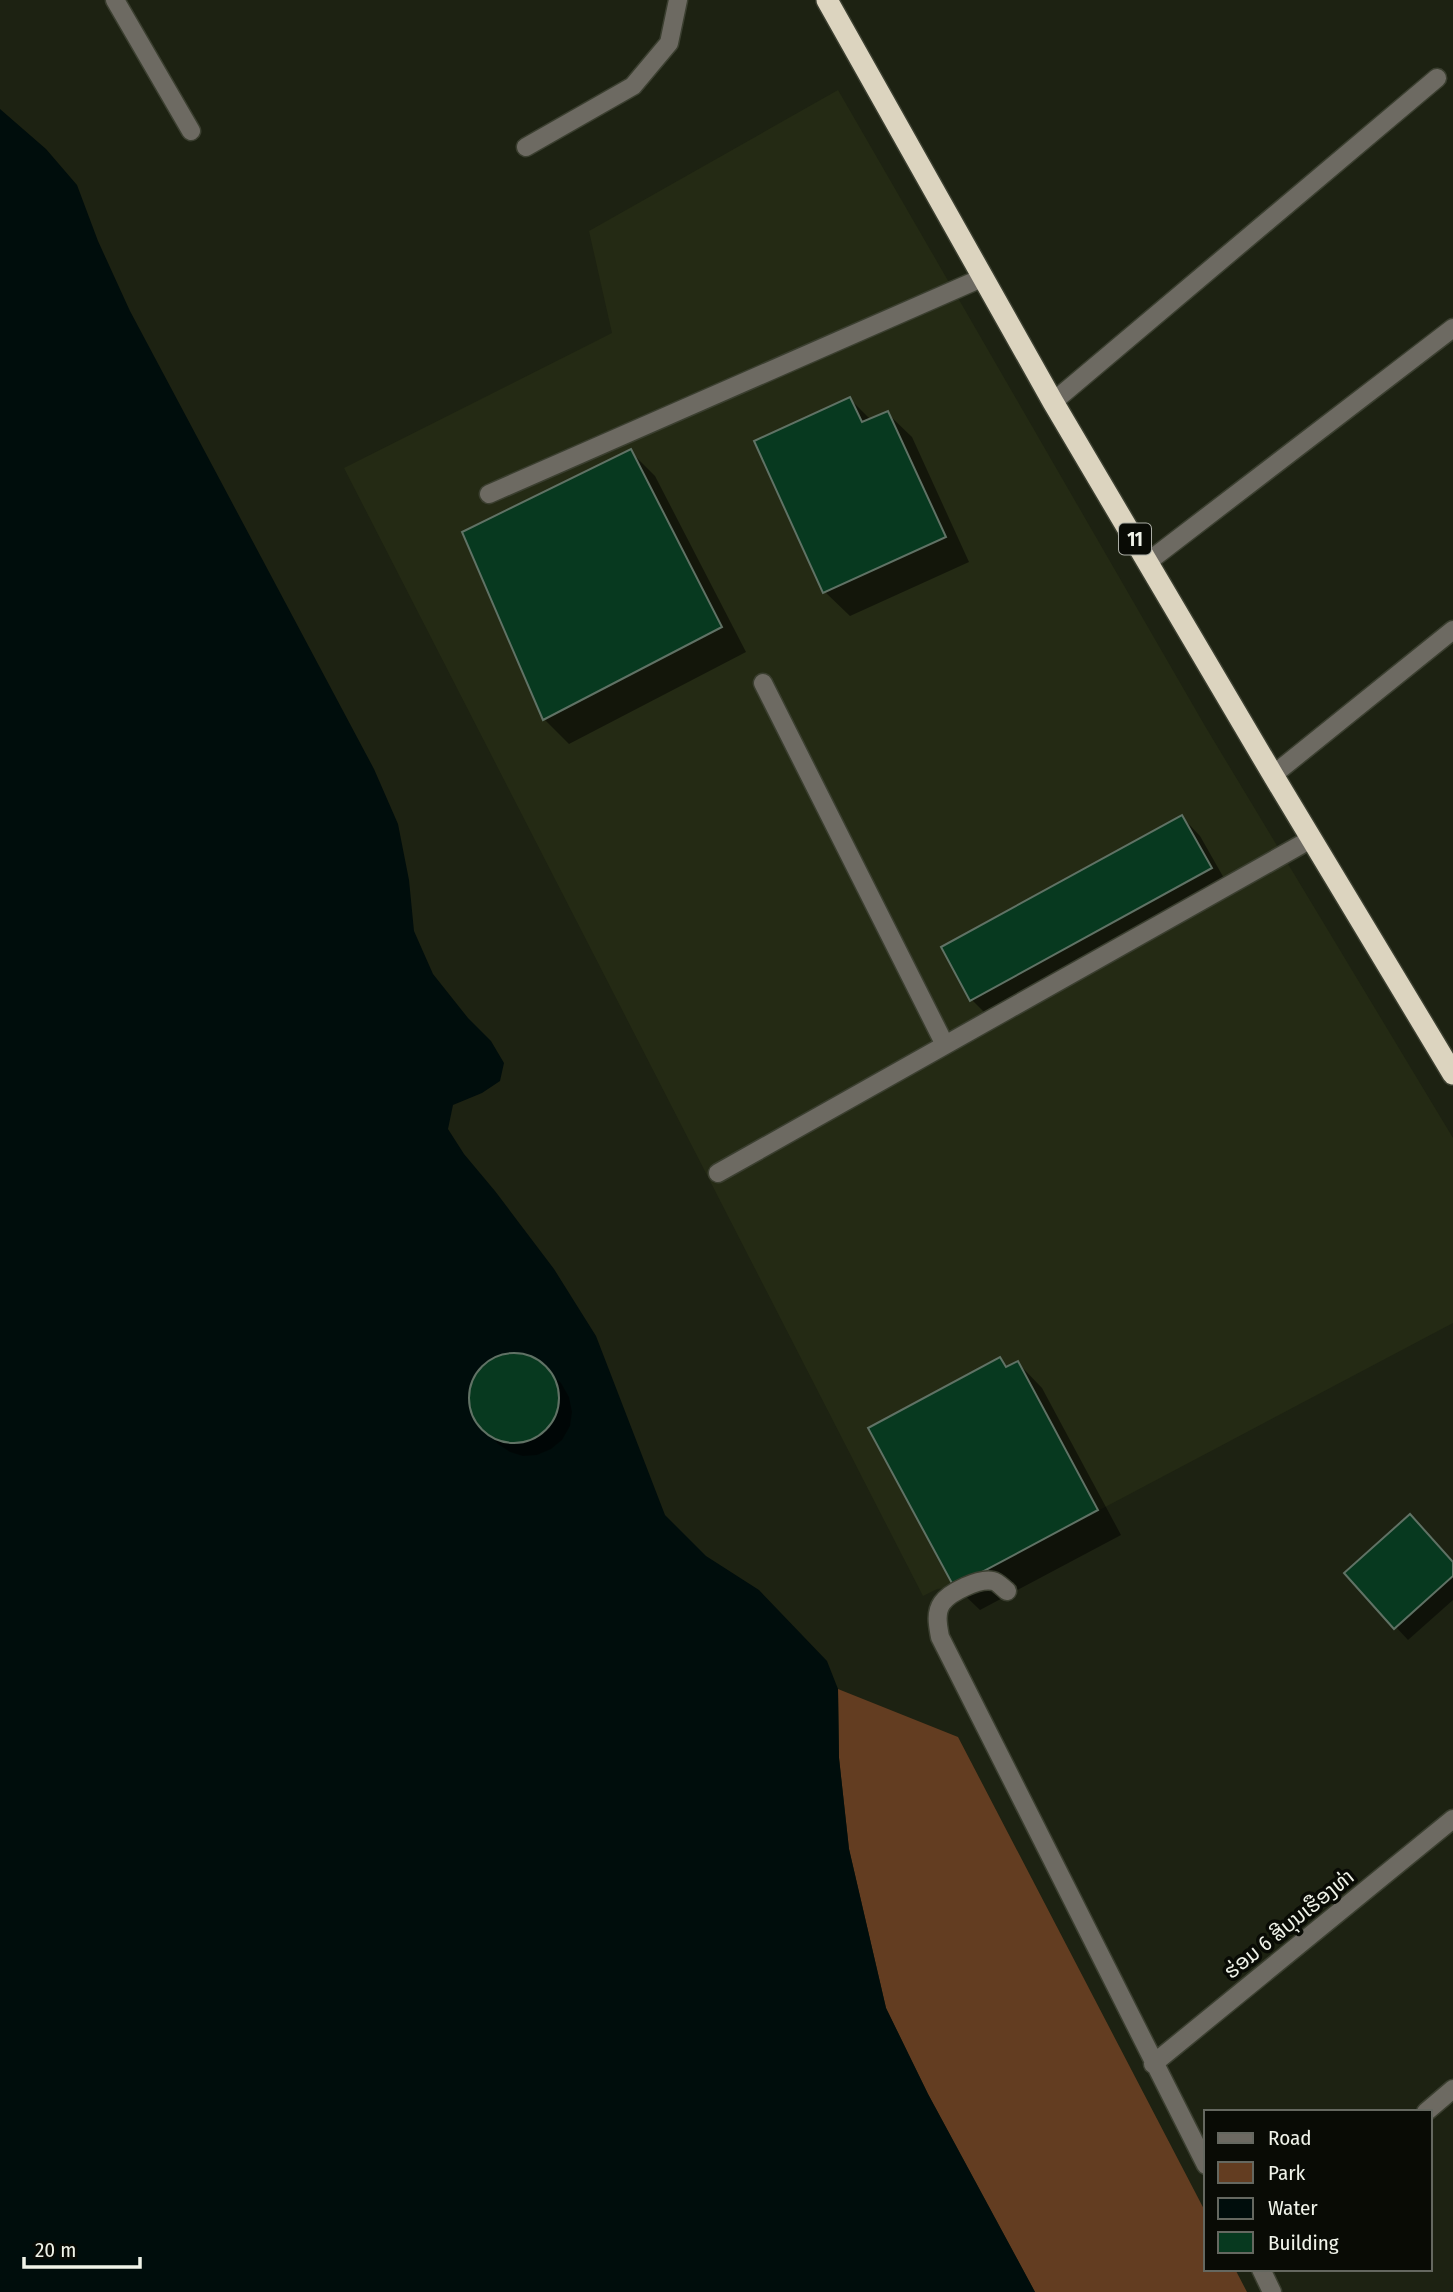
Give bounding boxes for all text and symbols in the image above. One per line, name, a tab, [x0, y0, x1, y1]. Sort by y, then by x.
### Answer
road number: 11	[1119, 524, 1151, 554]
street label: ຮ່ອມ 6 ສີບຸນເຮືອງທ່າ	[1219, 1864, 1360, 1985]
legend	[1204, 2110, 1432, 2271]
text: Road	[1268, 2125, 1312, 2151]
text: Park	[1268, 2160, 1306, 2186]
text: Water	[1268, 2195, 1318, 2221]
scale bar	[24, 2226, 140, 2270]
text: Building	[1268, 2230, 1339, 2256]
text: 20 m	[35, 2237, 76, 2263]

